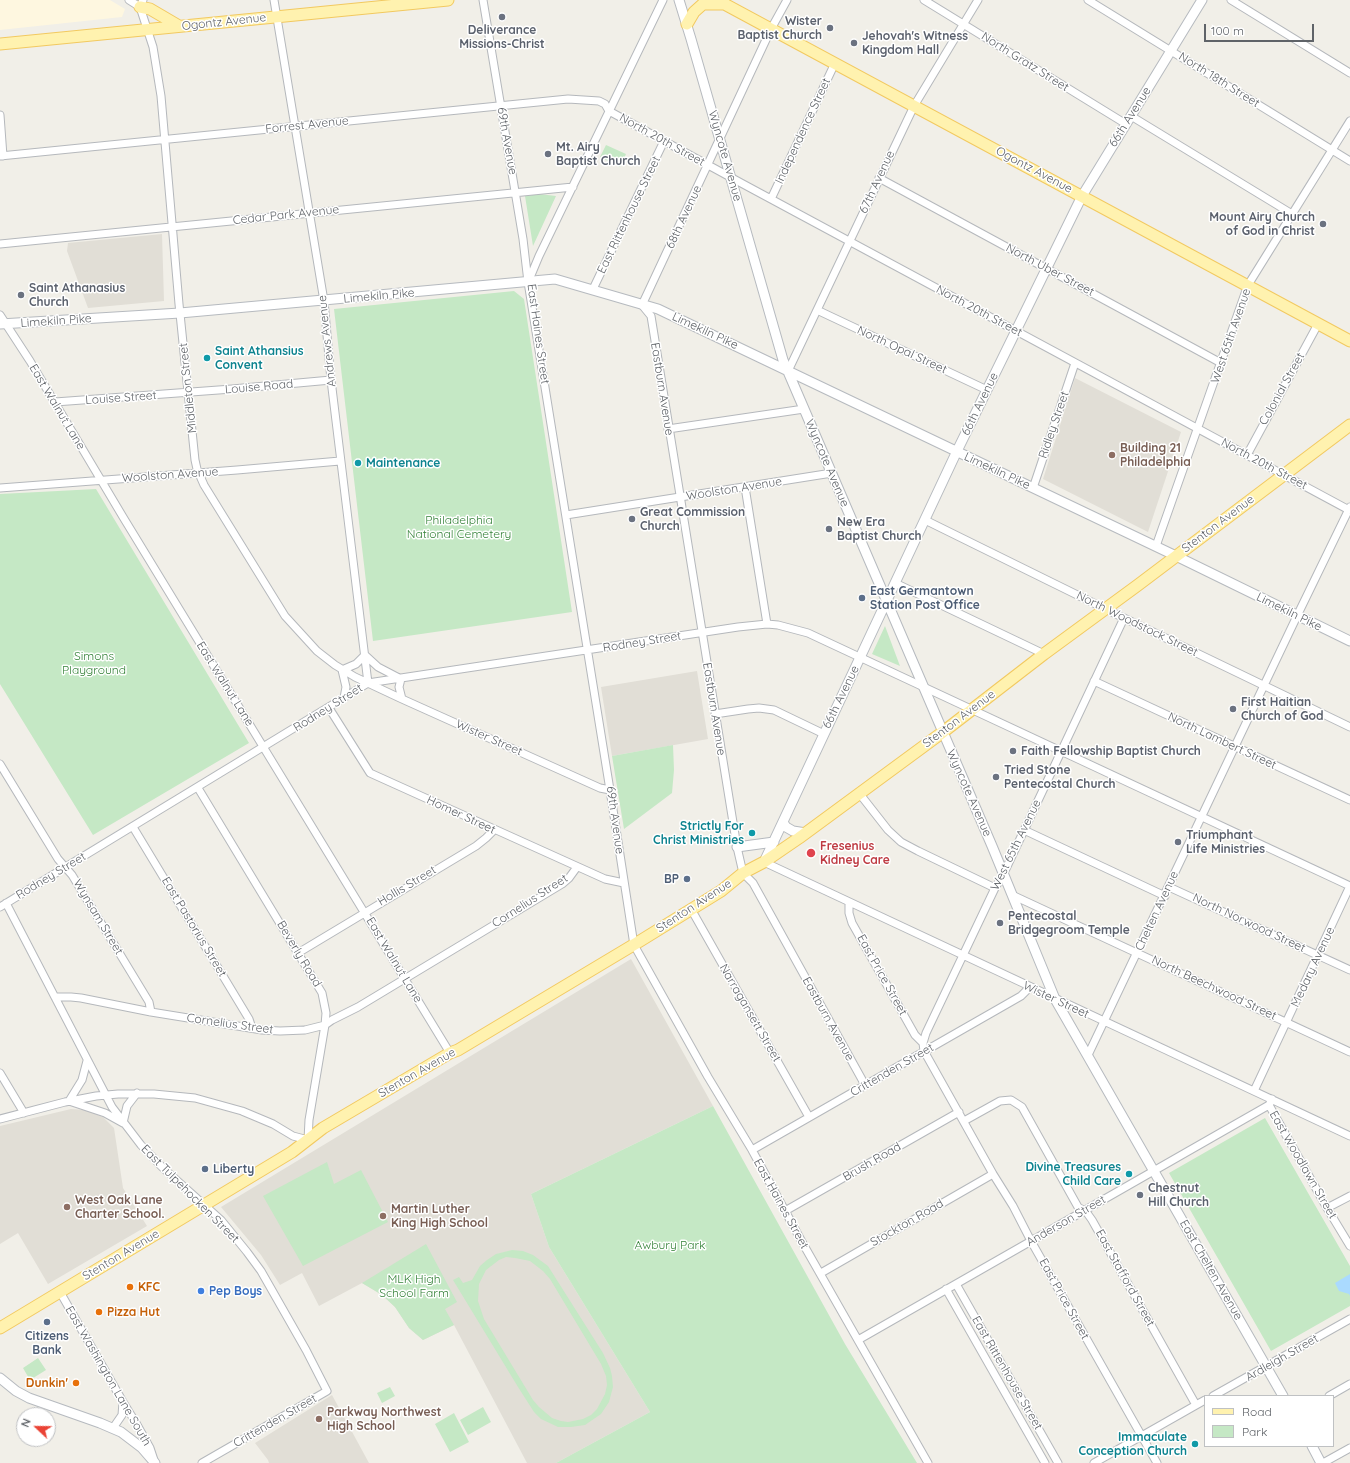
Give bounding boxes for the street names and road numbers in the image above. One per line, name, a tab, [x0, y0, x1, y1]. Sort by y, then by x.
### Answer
street label: Ogontz Avenue	[181, 10, 267, 34]
street label: North Gratz Street	[978, 29, 1072, 95]
street label: North 18th Street	[1176, 49, 1262, 111]
street label: Independence Street	[772, 76, 834, 186]
street label: 66th Avenue	[1106, 84, 1154, 150]
street label: 69th Avenue	[494, 106, 520, 176]
street label: Wyncote Avenue	[705, 109, 745, 203]
street label: North 20th Street	[617, 111, 707, 169]
street label: Forrest Avenue	[265, 113, 349, 137]
street label: Ogontz Avenue	[993, 144, 1075, 196]
street label: 67th Avenue	[856, 148, 898, 216]
street label: East Rittenhouse Street	[594, 154, 664, 276]
street label: 68th Avenue	[663, 183, 705, 251]
street label: Cedar Park Avenue	[232, 202, 340, 228]
street label: North Uber Street	[1003, 241, 1097, 299]
street label: North 20th Street	[933, 282, 1025, 340]
street label: East Haines Street	[524, 283, 552, 385]
street label: Limekiln Pike	[343, 286, 415, 306]
street label: West 65th Avenue	[1208, 287, 1254, 385]
street label: Andrews Avenue	[315, 294, 339, 388]
street label: Limekiln Pike	[670, 309, 740, 353]
street label: Limekiln Pike	[20, 311, 92, 331]
street label: North Opal Street	[855, 323, 949, 377]
street label: Middleton Street	[176, 342, 200, 434]
street label: Eastburn Avenue	[648, 342, 676, 436]
street label: Colonial Street	[1256, 350, 1308, 428]
street label: East Walnut Lane	[26, 362, 88, 452]
street label: 66th Avenue	[959, 370, 1001, 438]
street label: Louise Road	[224, 377, 294, 397]
street label: Louise Street	[85, 388, 157, 408]
street label: Ridley Street	[1036, 390, 1072, 460]
street label: Wyncote Avenue	[802, 417, 852, 509]
street label: North 20th Street	[1218, 435, 1310, 493]
street label: Limekiln Pike	[962, 449, 1032, 493]
street label: Woolston Avenue	[121, 464, 219, 486]
street label: Woolston Avenue	[685, 474, 783, 504]
street label: Stenton Avenue	[1179, 492, 1257, 556]
street label: North Woodstock Street	[1074, 588, 1200, 660]
street label: Limekiln Pike	[1254, 590, 1324, 634]
street label: Rodney Street	[602, 629, 682, 655]
street label: East Walnut Lane	[193, 639, 257, 729]
street label: Eastburn Avenue	[700, 662, 728, 756]
street label: 66th Avenue	[820, 663, 862, 731]
street label: Rodney Street	[291, 681, 365, 735]
street label: Stenton Avenue	[920, 687, 998, 751]
street label: North Lambert Street	[1165, 710, 1279, 772]
street label: Wister Street	[454, 717, 524, 759]
street label: Wyncote Avenue	[943, 747, 995, 839]
street label: 69th Avenue	[603, 785, 627, 855]
street label: Homer Street	[424, 793, 498, 837]
street label: West 65th Avenue	[988, 797, 1044, 893]
street label: Rodney Street	[13, 849, 89, 903]
street label: Hollis Street	[375, 863, 439, 909]
street label: Chelten Avenue	[1132, 869, 1182, 953]
street label: Cornelius Street	[489, 871, 571, 931]
street label: East Pastorius Street	[158, 874, 230, 980]
street label: Stenton Avenue	[654, 876, 734, 936]
street label: Wynsam Street	[70, 877, 126, 957]
street label: North Norwood Street	[1190, 891, 1308, 955]
street label: East Walnut Lane	[363, 915, 425, 1005]
street label: Beverly Road	[274, 918, 324, 990]
street label: Medary Avenue	[1288, 925, 1338, 1009]
street label: East Price Street	[854, 932, 910, 1018]
street label: North Beechwood Street	[1149, 953, 1279, 1023]
street label: Narragansett Street	[716, 961, 784, 1065]
street label: Eastburn Avenue	[799, 975, 857, 1063]
street label: Wister Street	[1021, 978, 1091, 1022]
street label: Cornelius Street	[186, 1011, 274, 1037]
street label: Crittenden Street	[848, 1040, 936, 1100]
street label: Stenton Avenue	[376, 1045, 458, 1101]
street label: East Woodlawn Street	[1266, 1108, 1340, 1222]
street label: Brush Road	[840, 1140, 904, 1184]
street label: East Tulpehocken Street	[138, 1142, 242, 1246]
street label: East Haines Street	[750, 1156, 812, 1252]
street label: Anderson Street	[1024, 1192, 1108, 1250]
street label: Stockton Road	[868, 1196, 946, 1250]
street label: East Chelten Avenue	[1176, 1217, 1246, 1323]
street label: Stenton Avenue	[80, 1226, 162, 1284]
street label: East Stafford Street	[1092, 1227, 1158, 1329]
street label: East Price Street	[1036, 1256, 1092, 1342]
street label: East Washington Lane South	[62, 1304, 154, 1448]
street label: East Rittenhouse Street	[969, 1314, 1045, 1432]
street label: Ardleigh Street	[1243, 1331, 1321, 1385]
street label: Crittenden Street	[231, 1391, 319, 1451]

